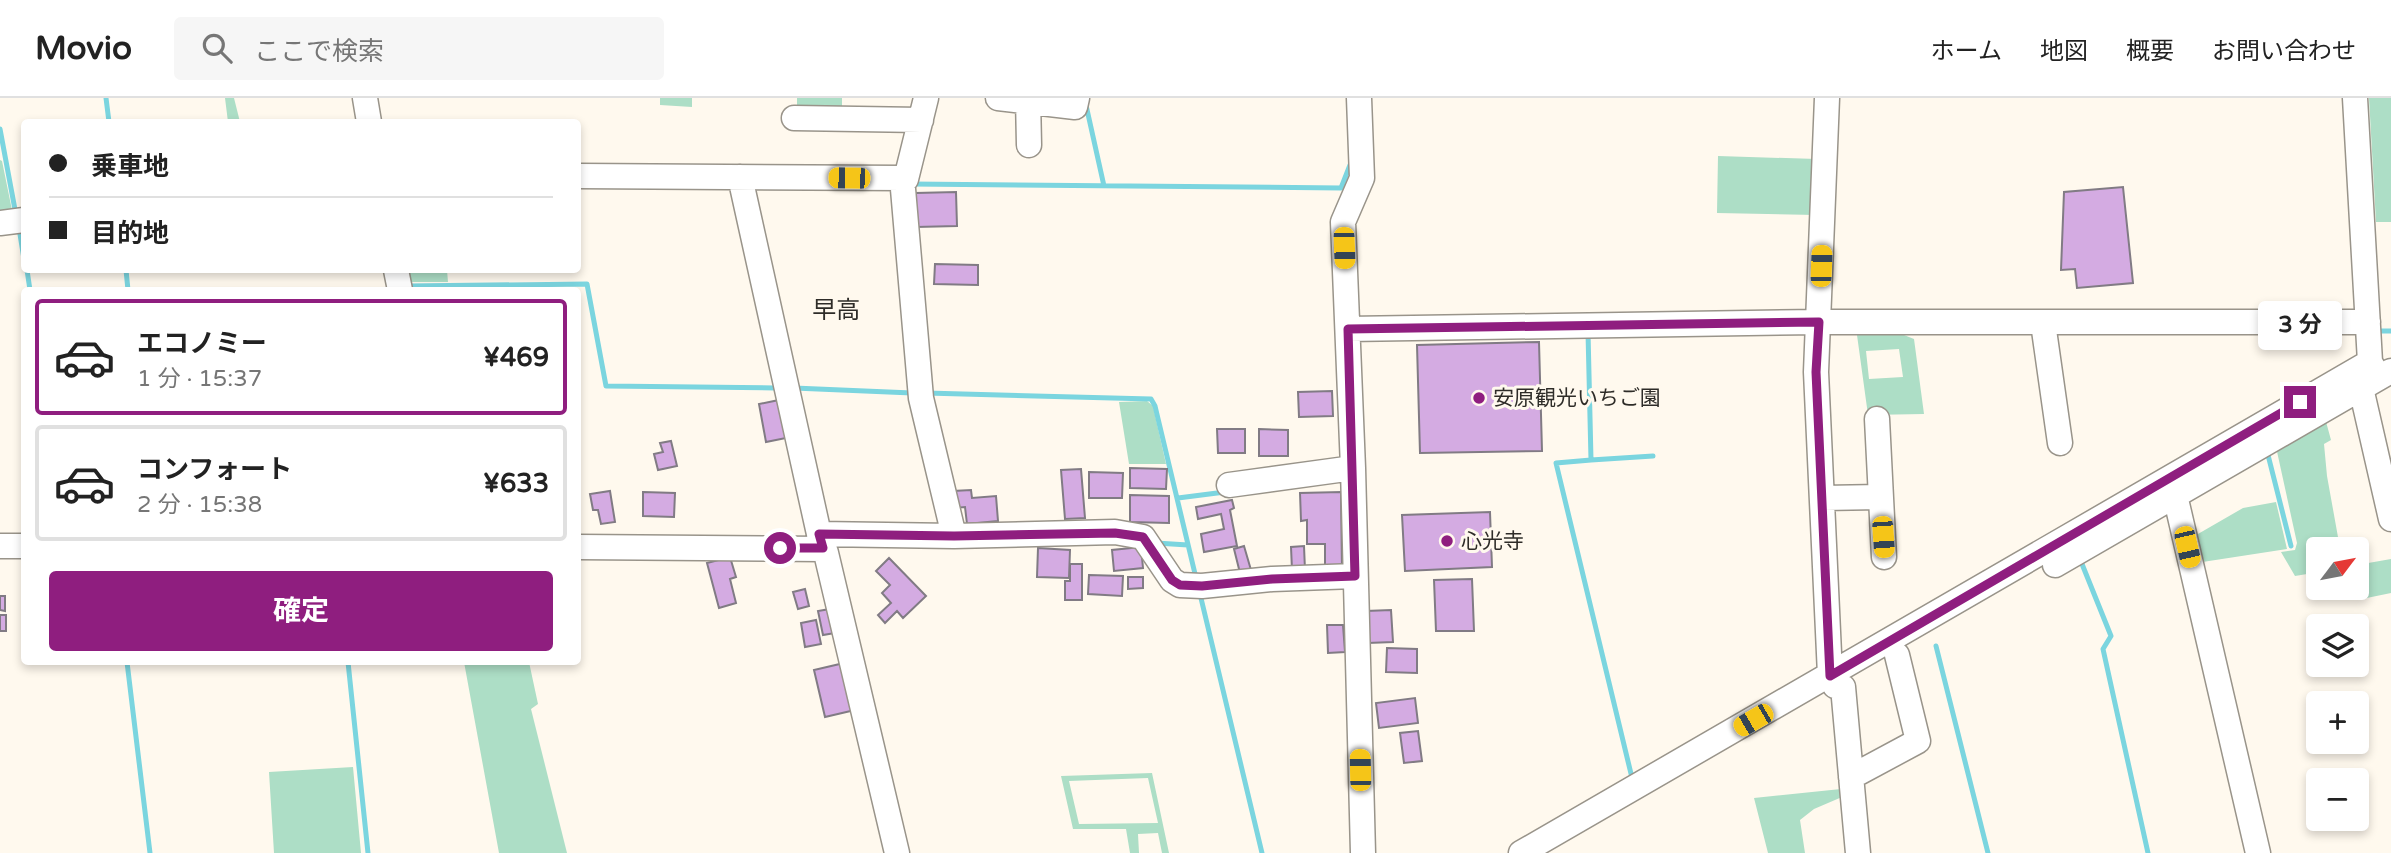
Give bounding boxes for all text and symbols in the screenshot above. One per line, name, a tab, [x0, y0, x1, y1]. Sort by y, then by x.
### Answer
search box	[174, 17, 664, 80]
text: Movio	[35, 29, 132, 68]
icon: search	[198, 29, 236, 67]
text: ここで検索	[254, 36, 384, 67]
text: ホーム	[1931, 37, 2002, 66]
text: 地図	[2040, 37, 2088, 66]
text: 概要	[2126, 37, 2174, 66]
text: お問い合わせ	[2212, 37, 2356, 66]
text: 乗車地	[91, 151, 169, 182]
car	[828, 167, 871, 189]
text: 目的地	[91, 218, 169, 249]
car	[1333, 227, 1356, 269]
car	[1810, 245, 1833, 287]
district label: 早高	[812, 296, 860, 325]
callout: 3 分	[2258, 300, 2342, 350]
text: 3 分	[2278, 311, 2322, 339]
icon: car	[53, 326, 116, 389]
text: エコノミー	[137, 328, 267, 359]
text: ¥469	[483, 342, 549, 373]
text: 1 分 · 15:37	[137, 365, 262, 393]
place label: 安原観光いちご園	[1493, 386, 1661, 411]
route end	[2284, 386, 2316, 418]
marker: 安原観光いちご園	[1471, 390, 1487, 406]
icon: car	[53, 452, 116, 515]
text: コンフォート	[137, 454, 292, 485]
text: ¥633	[483, 468, 549, 499]
text: 2 分 · 15:38	[137, 491, 262, 519]
car	[1872, 515, 1895, 559]
car	[2173, 524, 2202, 570]
place label: 心光寺	[1461, 529, 1524, 554]
route start	[764, 532, 796, 564]
marker: 心光寺	[1439, 533, 1455, 549]
north arrow	[2306, 537, 2370, 600]
map controls	[2306, 537, 2369, 831]
button: 確定	[49, 571, 553, 651]
button: layers	[2306, 614, 2369, 677]
button: +	[2306, 691, 2369, 754]
car	[1730, 700, 1777, 740]
car	[1350, 749, 1371, 791]
button: −	[2306, 768, 2369, 831]

